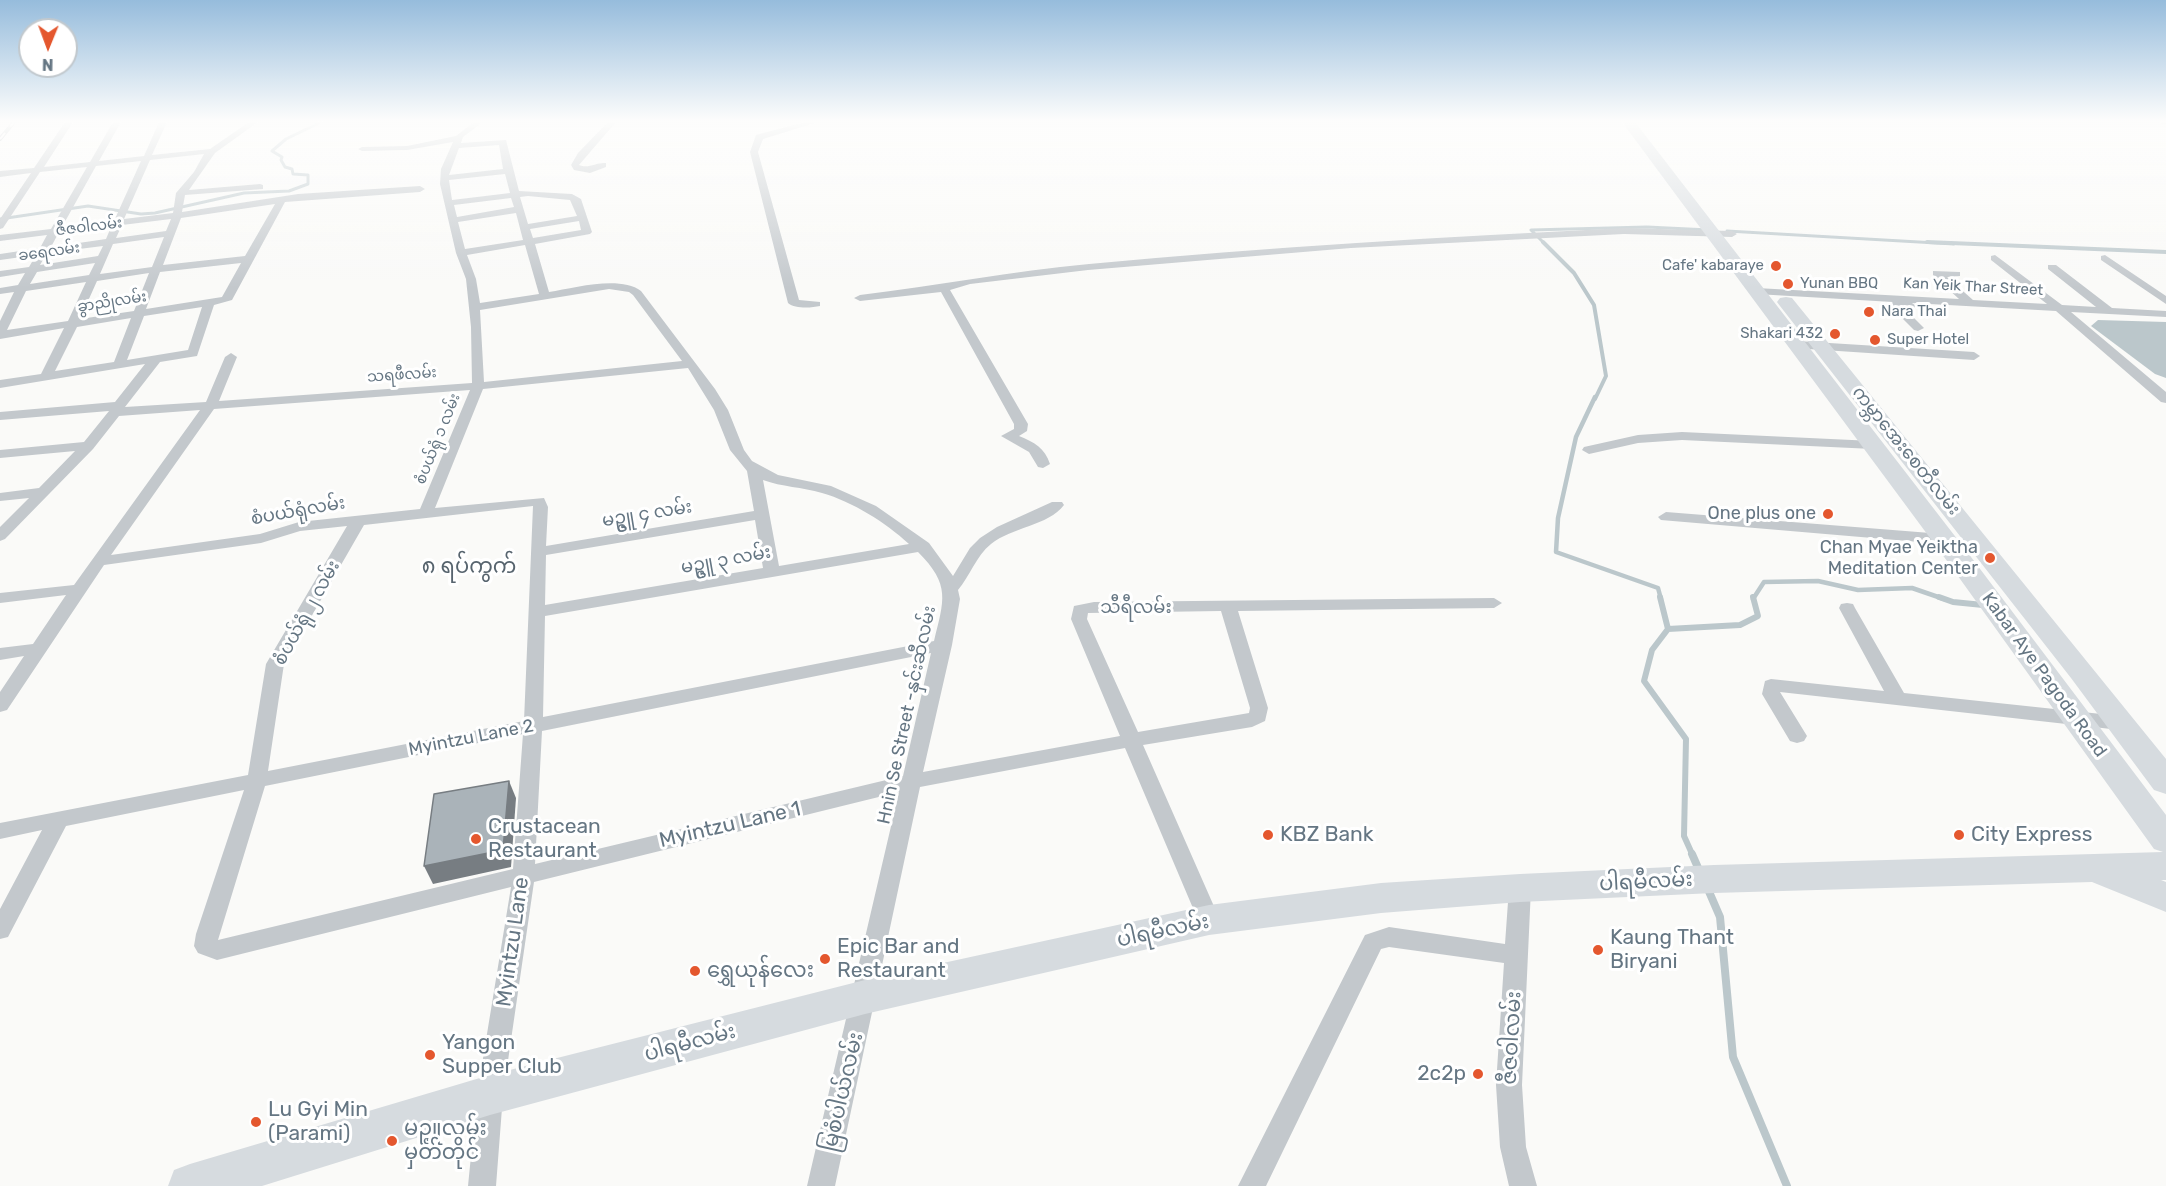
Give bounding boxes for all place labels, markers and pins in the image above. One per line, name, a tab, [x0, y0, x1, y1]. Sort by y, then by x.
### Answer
place label: Cafe' kabaraye	[1662, 257, 1764, 275]
marker: Cafe' kabaraye	[1769, 259, 1783, 273]
place label: Yunan BBQ	[1800, 275, 1878, 293]
marker: Yunan BBQ	[1781, 277, 1795, 291]
place label: Nara Thai	[1881, 303, 1947, 321]
marker: Nara Thai	[1862, 305, 1876, 319]
place label: Shakari 432	[1740, 325, 1823, 343]
marker: Shakari 432	[1828, 327, 1842, 341]
place label: Super Hotel	[1887, 331, 1969, 349]
marker: Super Hotel	[1868, 333, 1882, 347]
place label: One plus one	[1708, 503, 1816, 525]
marker: One plus one	[1821, 507, 1835, 521]
place label: Chan Myae Yeiktha Meditation Center	[1820, 537, 1978, 580]
marker: Chan Myae Yeiktha Meditation Center	[1983, 551, 1997, 565]
place label: Crustacean Restaurant	[488, 814, 601, 864]
place label: KBZ Bank	[1280, 822, 1374, 848]
place label: City Express	[1971, 822, 2093, 848]
marker: KBZ Bank	[1261, 828, 1275, 842]
marker: City Express	[1952, 828, 1966, 842]
marker: Crustacean Restaurant	[469, 832, 483, 846]
place label: Kaung Thant Biryani	[1610, 925, 1734, 975]
place label: Epic Bar and Restaurant	[837, 934, 960, 984]
marker: Kaung Thant Biryani	[1591, 943, 1605, 957]
marker: Epic Bar and Restaurant	[818, 952, 832, 966]
place label: ရွှေယုန်လေး	[707, 958, 814, 984]
marker: ရွှေယုန်လေး	[688, 964, 702, 978]
place label: Yangon Supper Club	[442, 1030, 562, 1080]
marker: Yangon Supper Club	[423, 1048, 437, 1062]
place label: 2c2p	[1417, 1061, 1466, 1087]
marker: 2c2p	[1471, 1067, 1485, 1081]
place label: Lu Gyi Min (Parami)	[268, 1097, 368, 1147]
marker: Lu Gyi Min (Parami)	[249, 1115, 263, 1129]
place label: မဉ္ဇူလမ်း မှတ်တိုင်	[404, 1116, 487, 1166]
marker: မဉ္ဇူလမ်း မှတ်တိုင်	[385, 1134, 399, 1148]

